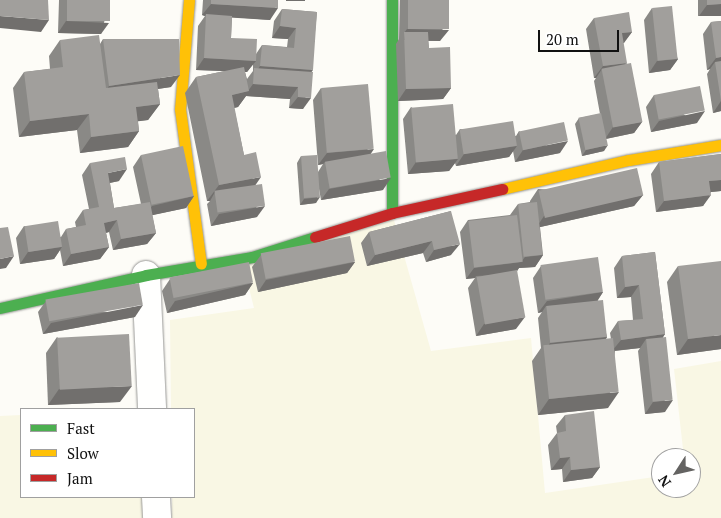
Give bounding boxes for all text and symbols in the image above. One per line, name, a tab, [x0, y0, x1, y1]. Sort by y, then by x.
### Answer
scale bar	[541, 20, 622, 52]
text: 20 m	[546, 29, 579, 49]
legend	[20, 408, 195, 498]
text: Fast	[67, 418, 95, 438]
text: Slow	[67, 443, 99, 463]
north arrow	[651, 448, 701, 498]
text: Jam	[67, 468, 93, 488]
text: N	[653, 472, 675, 491]

